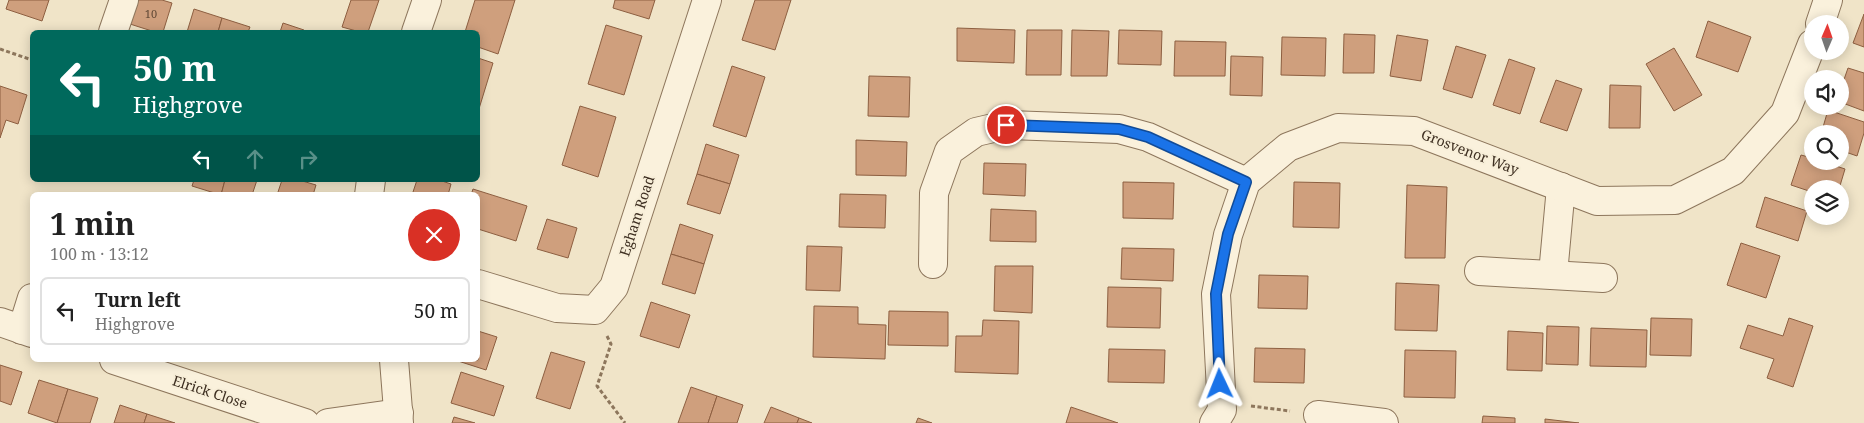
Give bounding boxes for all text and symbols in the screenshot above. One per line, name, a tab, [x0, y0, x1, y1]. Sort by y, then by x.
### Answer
house number: 10	[145, 6, 157, 21]
north arrow	[1804, 15, 1849, 60]
map controls	[1804, 15, 1849, 225]
text: 50 m	[133, 44, 216, 91]
icon: left	[50, 50, 115, 115]
button: sound	[1804, 70, 1849, 115]
text: Highgrove	[133, 89, 243, 119]
pin	[985, 104, 1027, 146]
icon: arrive	[992, 111, 1020, 139]
street label: Grosvenor Way	[1419, 124, 1522, 179]
button: search	[1804, 125, 1849, 170]
icon: left	[188, 145, 216, 173]
icon: ahead	[241, 145, 269, 173]
icon: right	[294, 145, 322, 173]
street label: Egham Road	[615, 173, 659, 259]
button: layers	[1804, 180, 1849, 225]
text: 1 min	[50, 203, 135, 244]
button: close	[408, 209, 460, 261]
text: 100 m · 13:12	[50, 243, 149, 265]
text: Turn left	[95, 287, 181, 313]
icon: left	[52, 297, 80, 325]
text: 50 m	[414, 298, 458, 324]
text: Highgrove	[95, 313, 175, 335]
position arrow	[1193, 357, 1245, 409]
street label: Elrick Close	[170, 370, 250, 413]

